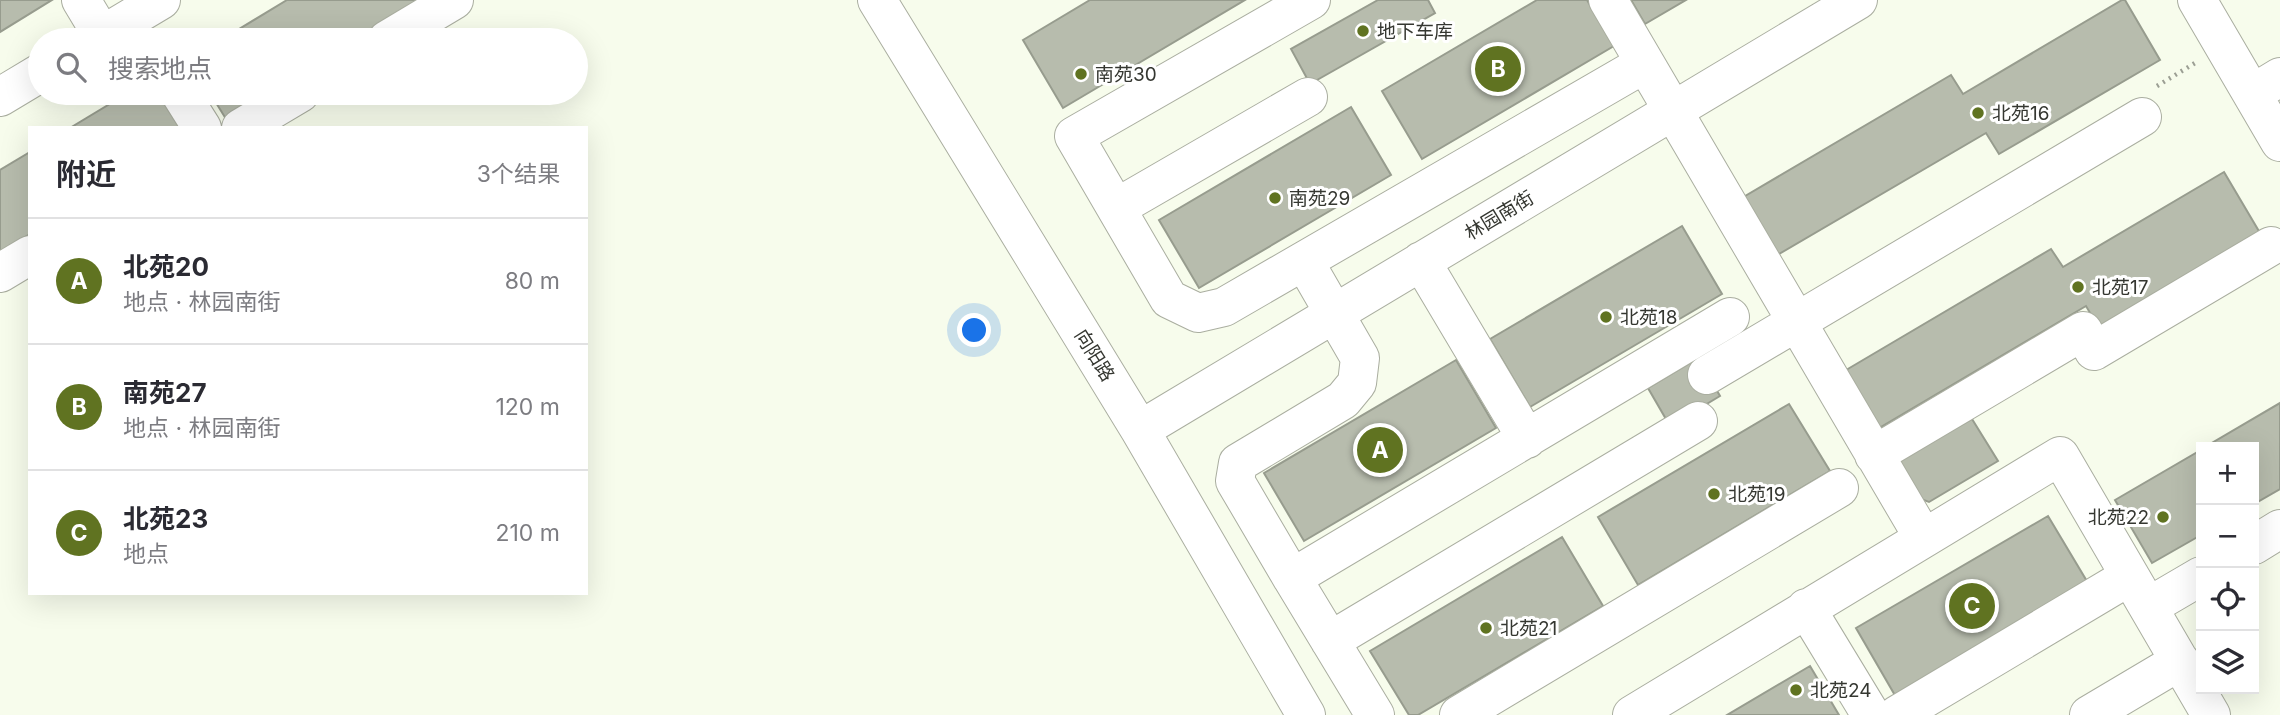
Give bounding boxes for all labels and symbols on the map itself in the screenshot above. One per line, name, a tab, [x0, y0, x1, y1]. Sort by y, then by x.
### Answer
place label: 地下车库	[1377, 20, 1453, 43]
marker: 地下车库	[1355, 23, 1371, 39]
pin: B	[1475, 43, 1521, 95]
place label: 南苑30	[1095, 63, 1157, 86]
marker: 南苑30	[1073, 66, 1089, 82]
place label: 北苑16	[1992, 102, 2050, 125]
marker: 北苑16	[1970, 105, 1986, 121]
street label: 林园南街	[1461, 186, 1538, 245]
place label: 南苑29	[1289, 187, 1350, 210]
marker: 南苑29	[1267, 190, 1283, 206]
place label: 北苑17	[2092, 276, 2148, 299]
marker: 北苑17	[2070, 279, 2086, 295]
place label: 北苑18	[1620, 306, 1677, 329]
marker: 北苑18	[1598, 309, 1614, 325]
your location	[957, 313, 991, 347]
street label: 向阳路	[1070, 325, 1119, 386]
pin: A	[1357, 424, 1403, 476]
place label: 北苑19	[1728, 483, 1786, 506]
marker: 北苑19	[1706, 486, 1722, 502]
place label: 北苑22	[2088, 506, 2149, 529]
marker: 北苑22	[2155, 509, 2171, 525]
pin: C	[1949, 580, 1995, 632]
place label: 北苑21	[1500, 617, 1557, 640]
marker: 北苑21	[1478, 620, 1494, 636]
place label: 北苑24	[1810, 679, 1872, 702]
marker: 北苑24	[1788, 682, 1804, 698]

